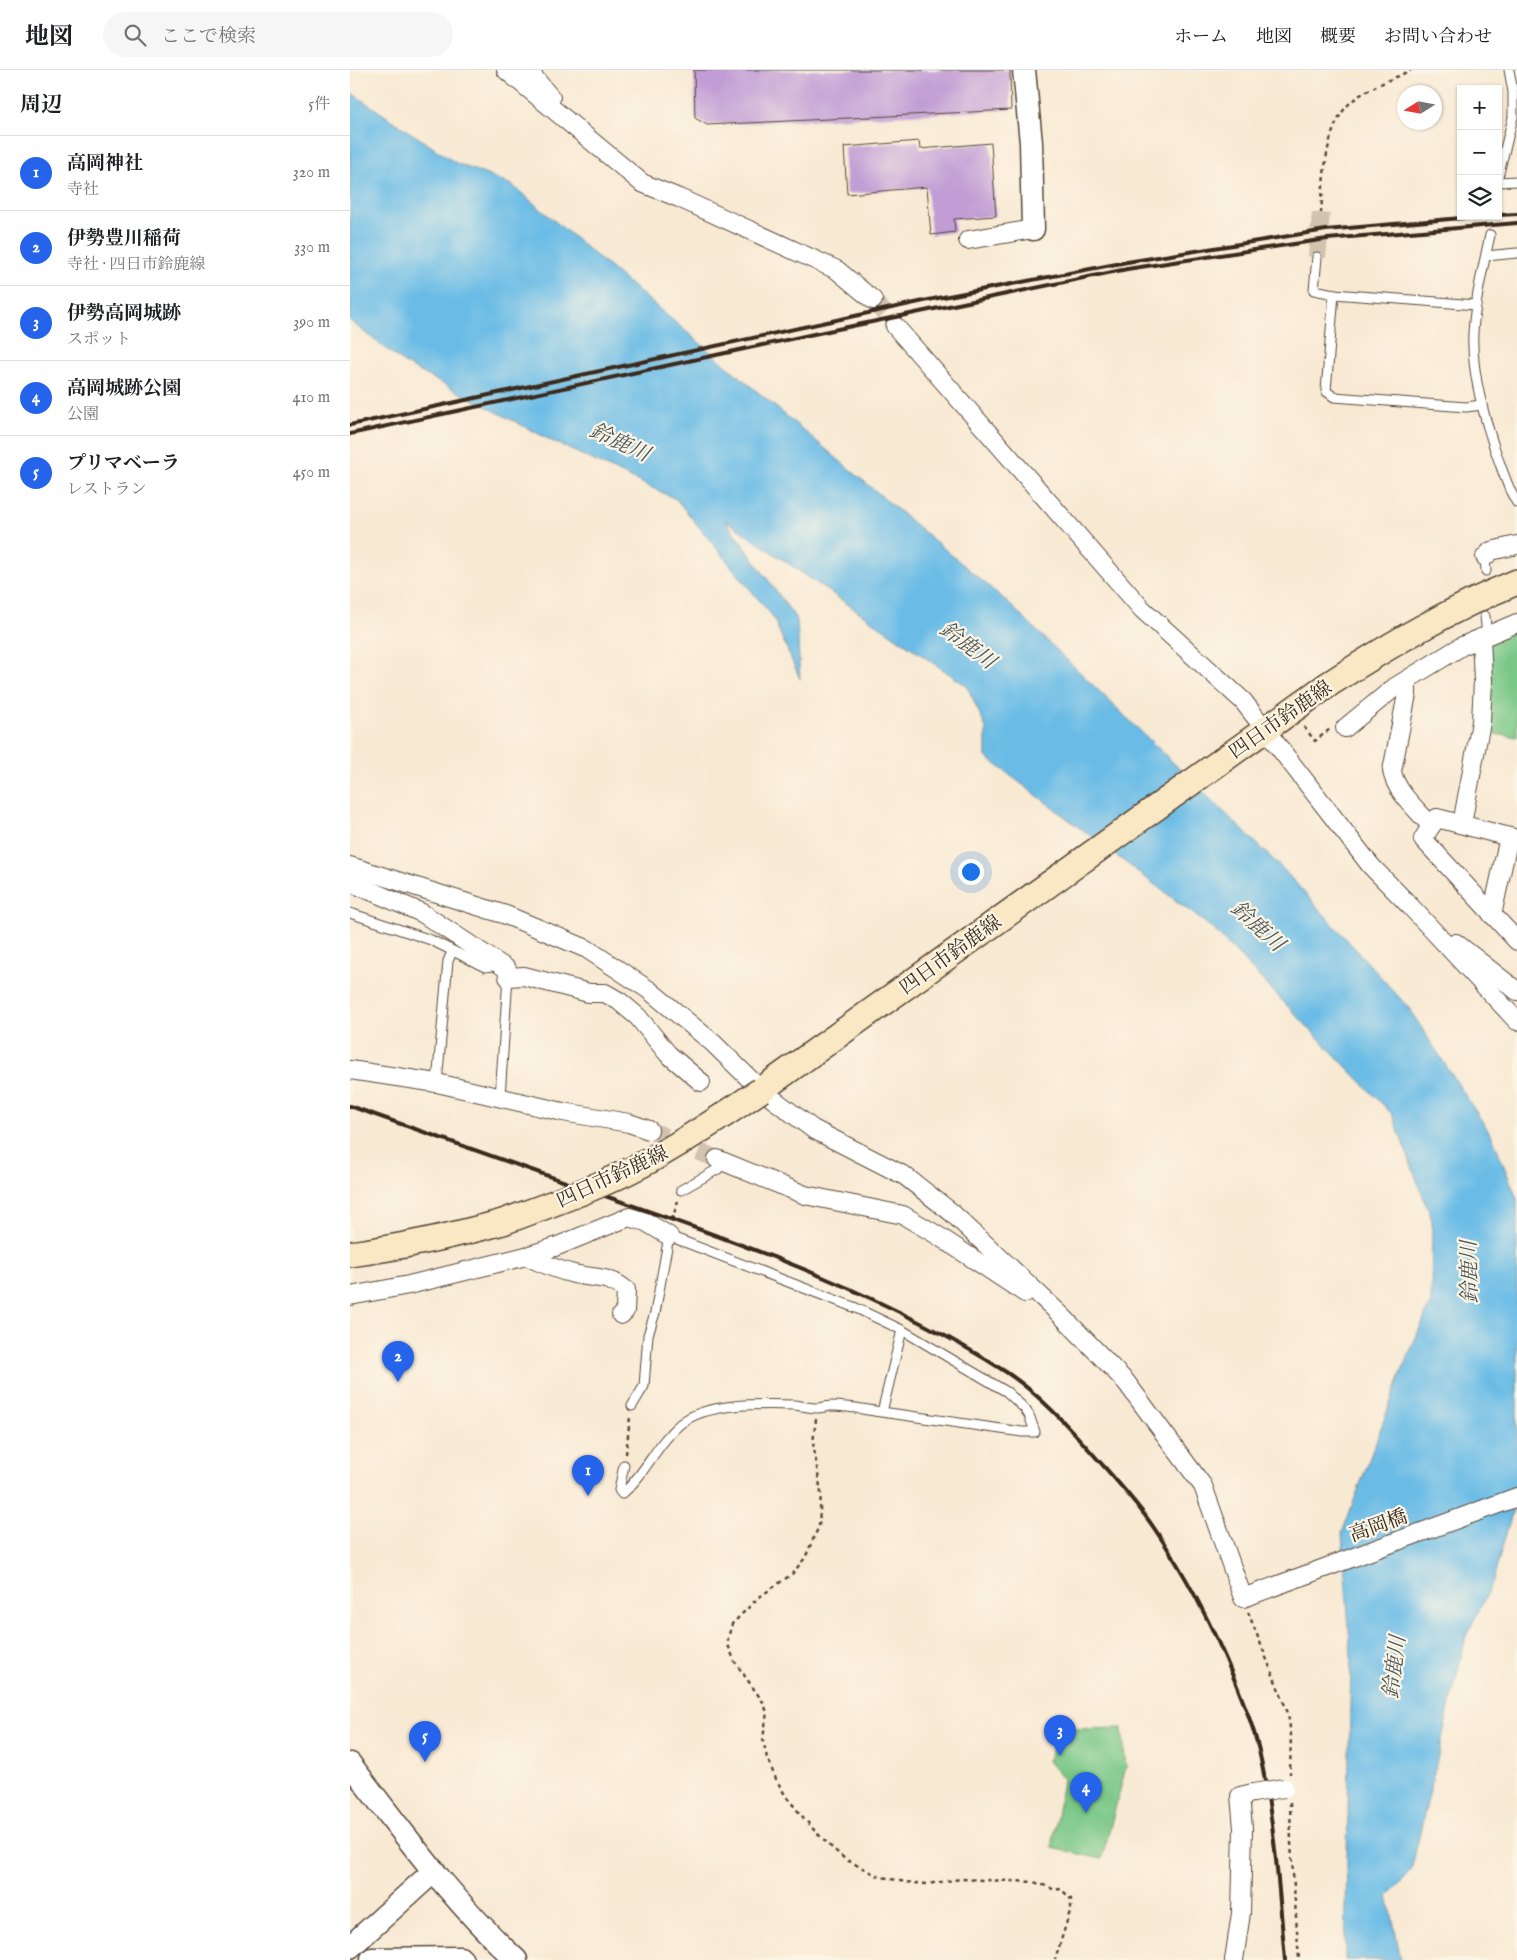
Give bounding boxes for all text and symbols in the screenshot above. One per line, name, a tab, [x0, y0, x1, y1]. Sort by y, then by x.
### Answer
search box	[103, 12, 453, 57]
icon: search	[121, 21, 149, 49]
text: 地図	[25, 22, 73, 53]
text: ここで検索	[161, 25, 256, 49]
text: ホーム	[1174, 26, 1228, 49]
text: 地図	[1256, 26, 1292, 49]
text: 概要	[1320, 26, 1356, 49]
text: お問い合わせ	[1384, 26, 1492, 49]
north arrow	[1397, 85, 1442, 130]
map controls	[1457, 85, 1502, 220]
button: +	[1457, 85, 1502, 130]
text: 周辺	[20, 92, 62, 119]
text: 5件	[308, 95, 330, 115]
button: −	[1457, 130, 1502, 175]
text: 高岡神社	[67, 152, 143, 176]
text: 1	[33, 163, 39, 183]
text: 320 m	[293, 163, 330, 183]
button: layers	[1457, 175, 1502, 220]
text: 寺社	[67, 180, 99, 200]
text: 伊勢豊川稲荷	[67, 227, 181, 251]
text: 2	[32, 238, 40, 258]
text: 330 m	[294, 238, 330, 258]
text: 寺社 · 四日市鈴鹿線	[67, 255, 206, 275]
text: 伊勢高岡城跡	[67, 302, 181, 326]
text: 3	[33, 313, 39, 333]
text: 390 m	[293, 313, 330, 333]
text: スポット	[67, 330, 131, 350]
text: 高岡城跡公園	[67, 377, 181, 401]
text: 4	[32, 388, 40, 408]
text: 410 m	[293, 388, 330, 408]
text: 公園	[67, 405, 99, 425]
water label: 鈴鹿川	[585, 418, 655, 470]
text: プリマベーラ	[67, 452, 180, 476]
text: 5	[33, 463, 39, 483]
text: 450 m	[293, 463, 330, 483]
text: レストラン	[67, 480, 147, 500]
water label: 鈴鹿川	[934, 616, 1002, 677]
street label: 四日市鈴鹿線	[1225, 676, 1337, 765]
your location	[958, 859, 984, 885]
water label: 鈴鹿川	[1225, 896, 1291, 960]
street label: 四日市鈴鹿線	[895, 910, 1007, 1001]
street label: 四日市鈴鹿線	[553, 1141, 672, 1214]
water label: 鈴鹿川	[1456, 1238, 1485, 1304]
pin: 2	[382, 1341, 414, 1382]
pin: 1	[572, 1455, 604, 1496]
street label: 高岡橋	[1346, 1504, 1411, 1548]
water label: 鈴鹿川	[1378, 1632, 1413, 1700]
pin: 3	[1044, 1715, 1076, 1756]
pin: 5	[409, 1721, 441, 1762]
pin: 4	[1070, 1772, 1102, 1813]

